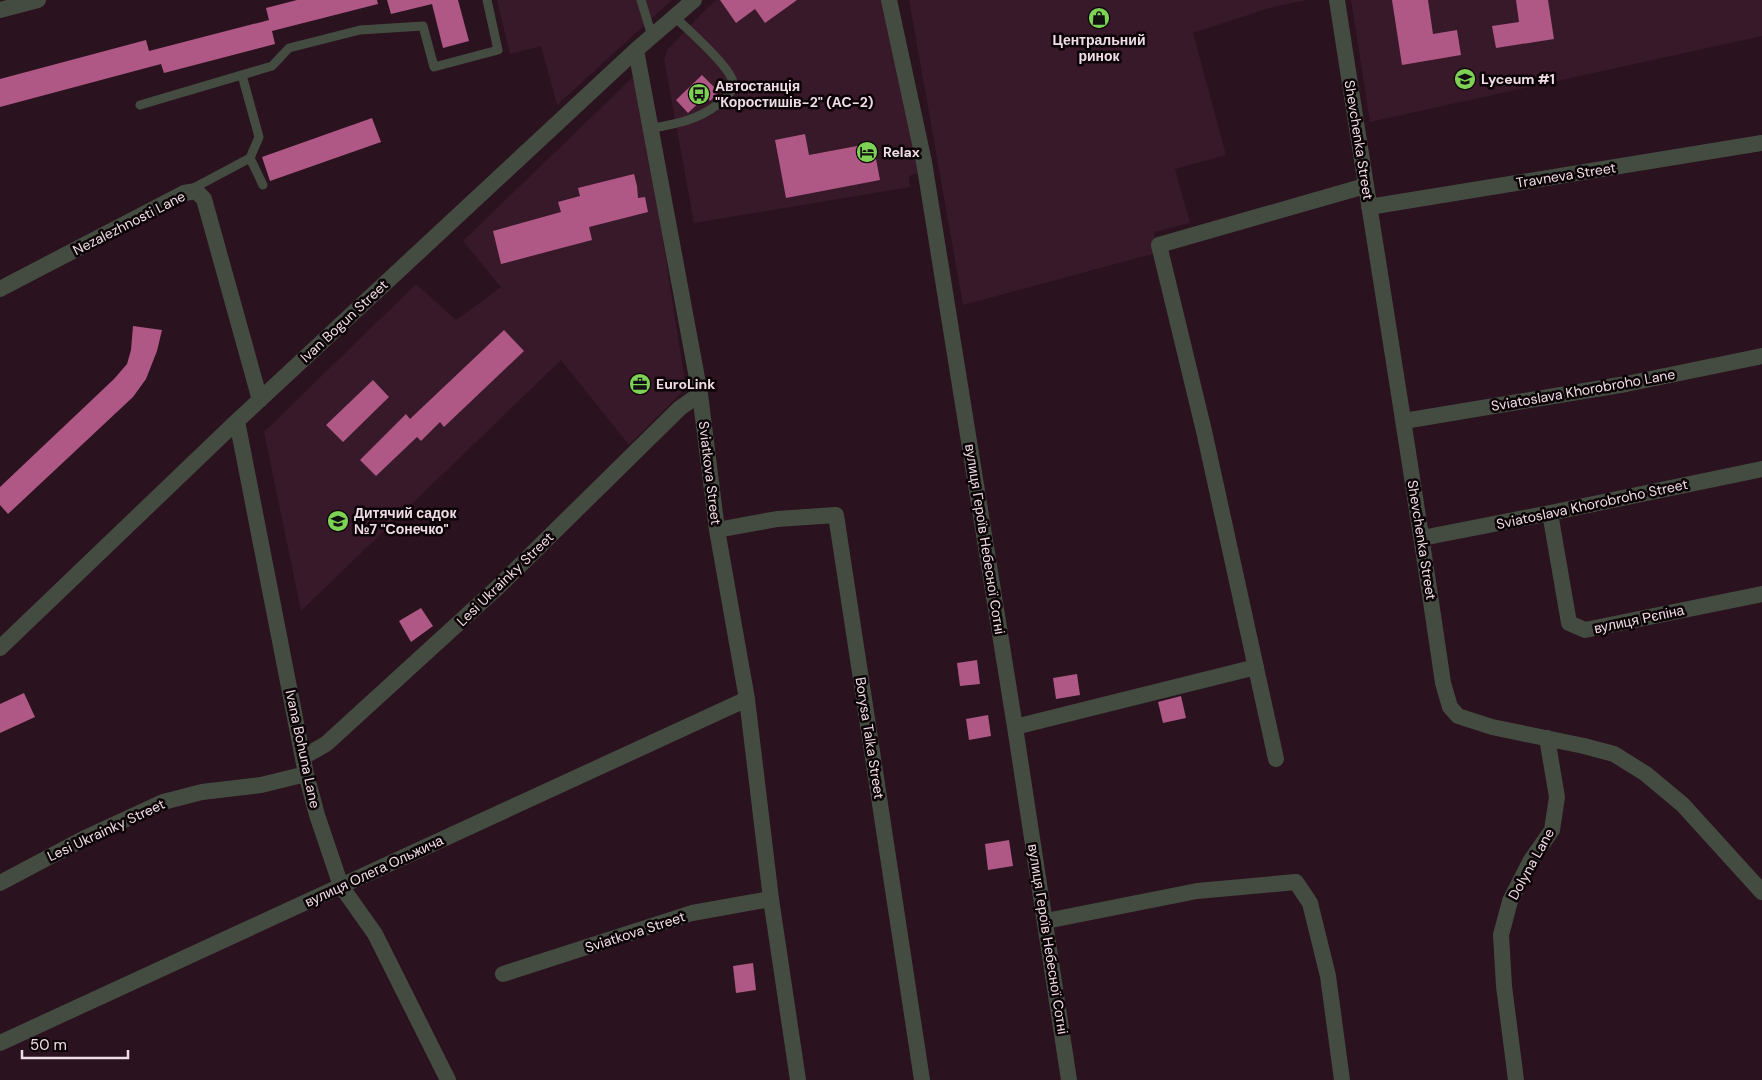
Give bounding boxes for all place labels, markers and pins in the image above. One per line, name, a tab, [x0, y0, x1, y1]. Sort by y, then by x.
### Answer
shop icon: Центральний ринок	[1087, 6, 1111, 30]
place label: Центральний ринок	[1052, 31, 1146, 65]
school or university icon: Lyceum #1	[1453, 67, 1477, 91]
place label: Lyceum #1	[1481, 70, 1555, 88]
place label: Автостанція "Коростишів-2" (АС-2)	[715, 77, 874, 111]
bus stop icon: Автостанція "Коростишів-2" (АС-2)	[687, 82, 711, 106]
hotel icon: Relax	[855, 140, 879, 164]
place label: Relax	[883, 143, 920, 161]
office icon: EuroLink	[628, 372, 652, 396]
place label: EuroLink	[656, 375, 715, 393]
place label: Дитячий садок №7 "Сонечко"	[354, 504, 457, 538]
school or university icon: Дитячий садок №7 "Сонечко"	[326, 509, 350, 533]

